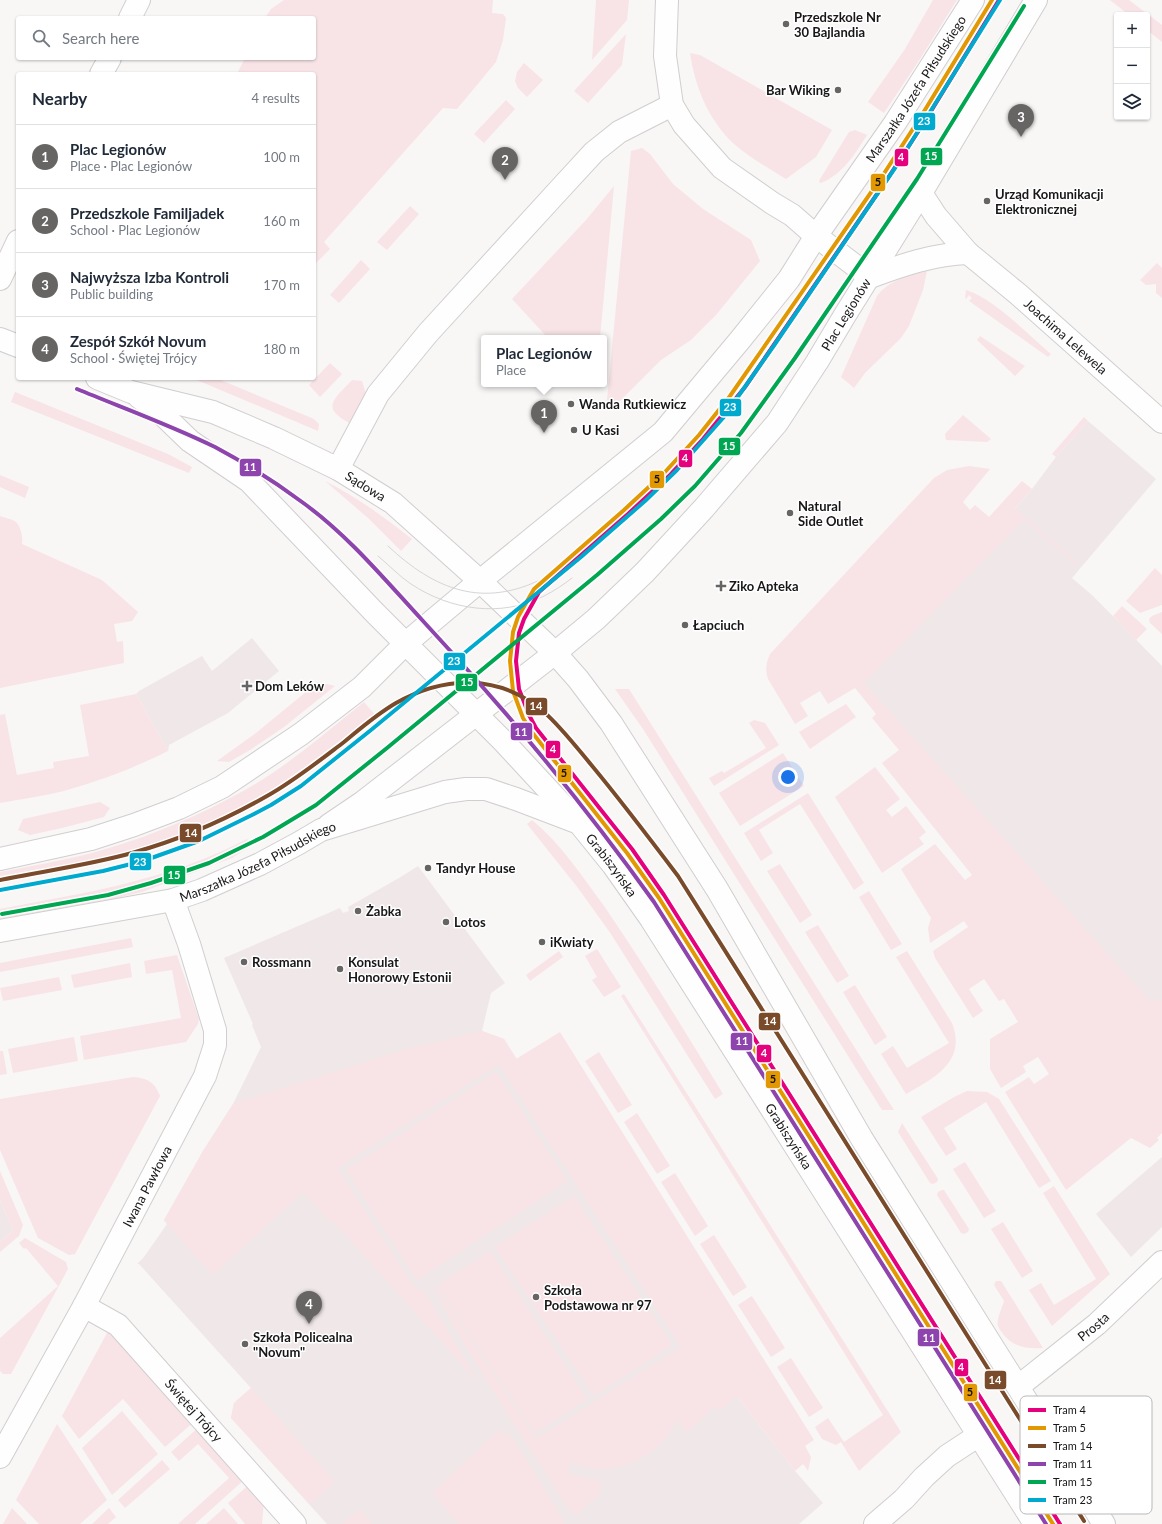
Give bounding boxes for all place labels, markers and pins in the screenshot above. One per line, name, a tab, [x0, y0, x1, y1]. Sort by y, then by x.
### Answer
place label: Przedszkole Nr 30 Bajlandia	[794, 9, 881, 40]
marker: Przedszkole Nr 30 Bajlandia	[781, 19, 791, 29]
place label: Bar Wiking	[766, 82, 830, 98]
marker: Bar Wiking	[833, 85, 843, 95]
pin: 3	[1008, 104, 1034, 137]
pin: 2	[492, 147, 518, 180]
place label: Urząd Komunikacji Elektronicznej	[995, 186, 1104, 217]
marker: Urząd Komunikacji Elektronicznej	[982, 196, 992, 206]
place label: Wanda Rutkiewicz	[579, 396, 686, 412]
marker: Wanda Rutkiewicz	[566, 399, 576, 409]
pin: 1	[531, 400, 557, 433]
place label: U Kasi	[582, 422, 619, 438]
marker: U Kasi	[569, 425, 579, 435]
place label: Natural Side Outlet	[798, 498, 864, 529]
marker: Natural Side Outlet	[785, 508, 795, 518]
place label: Ziko Apteka	[729, 578, 799, 594]
marker: Ziko Apteka	[716, 581, 726, 591]
place label: Łapciuch	[693, 617, 744, 633]
marker: Łapciuch	[680, 620, 690, 630]
place label: Dom Leków	[255, 678, 325, 694]
marker: Dom Leków	[242, 681, 252, 691]
place label: Tandyr House	[436, 860, 516, 876]
marker: Tandyr House	[423, 863, 433, 873]
place label: Żabka	[366, 903, 401, 919]
marker: Żabka	[353, 906, 363, 916]
place label: Lotos	[454, 914, 486, 930]
marker: Lotos	[441, 917, 451, 927]
place label: iKwiaty	[550, 934, 594, 950]
marker: iKwiaty	[537, 937, 547, 947]
place label: Rossmann	[252, 954, 311, 970]
place label: Konsulat Honorowy Estonii	[348, 954, 452, 985]
marker: Rossmann	[239, 957, 249, 967]
marker: Konsulat Honorowy Estonii	[335, 964, 345, 974]
place label: Szkoła Podstawowa nr 97	[544, 1282, 652, 1313]
pin: 4	[296, 1291, 322, 1324]
marker: Szkoła Podstawowa nr 97	[531, 1292, 541, 1302]
place label: Szkoła Policealna "Novum"	[253, 1329, 353, 1360]
marker: Szkoła Policealna "Novum"	[240, 1339, 250, 1349]

